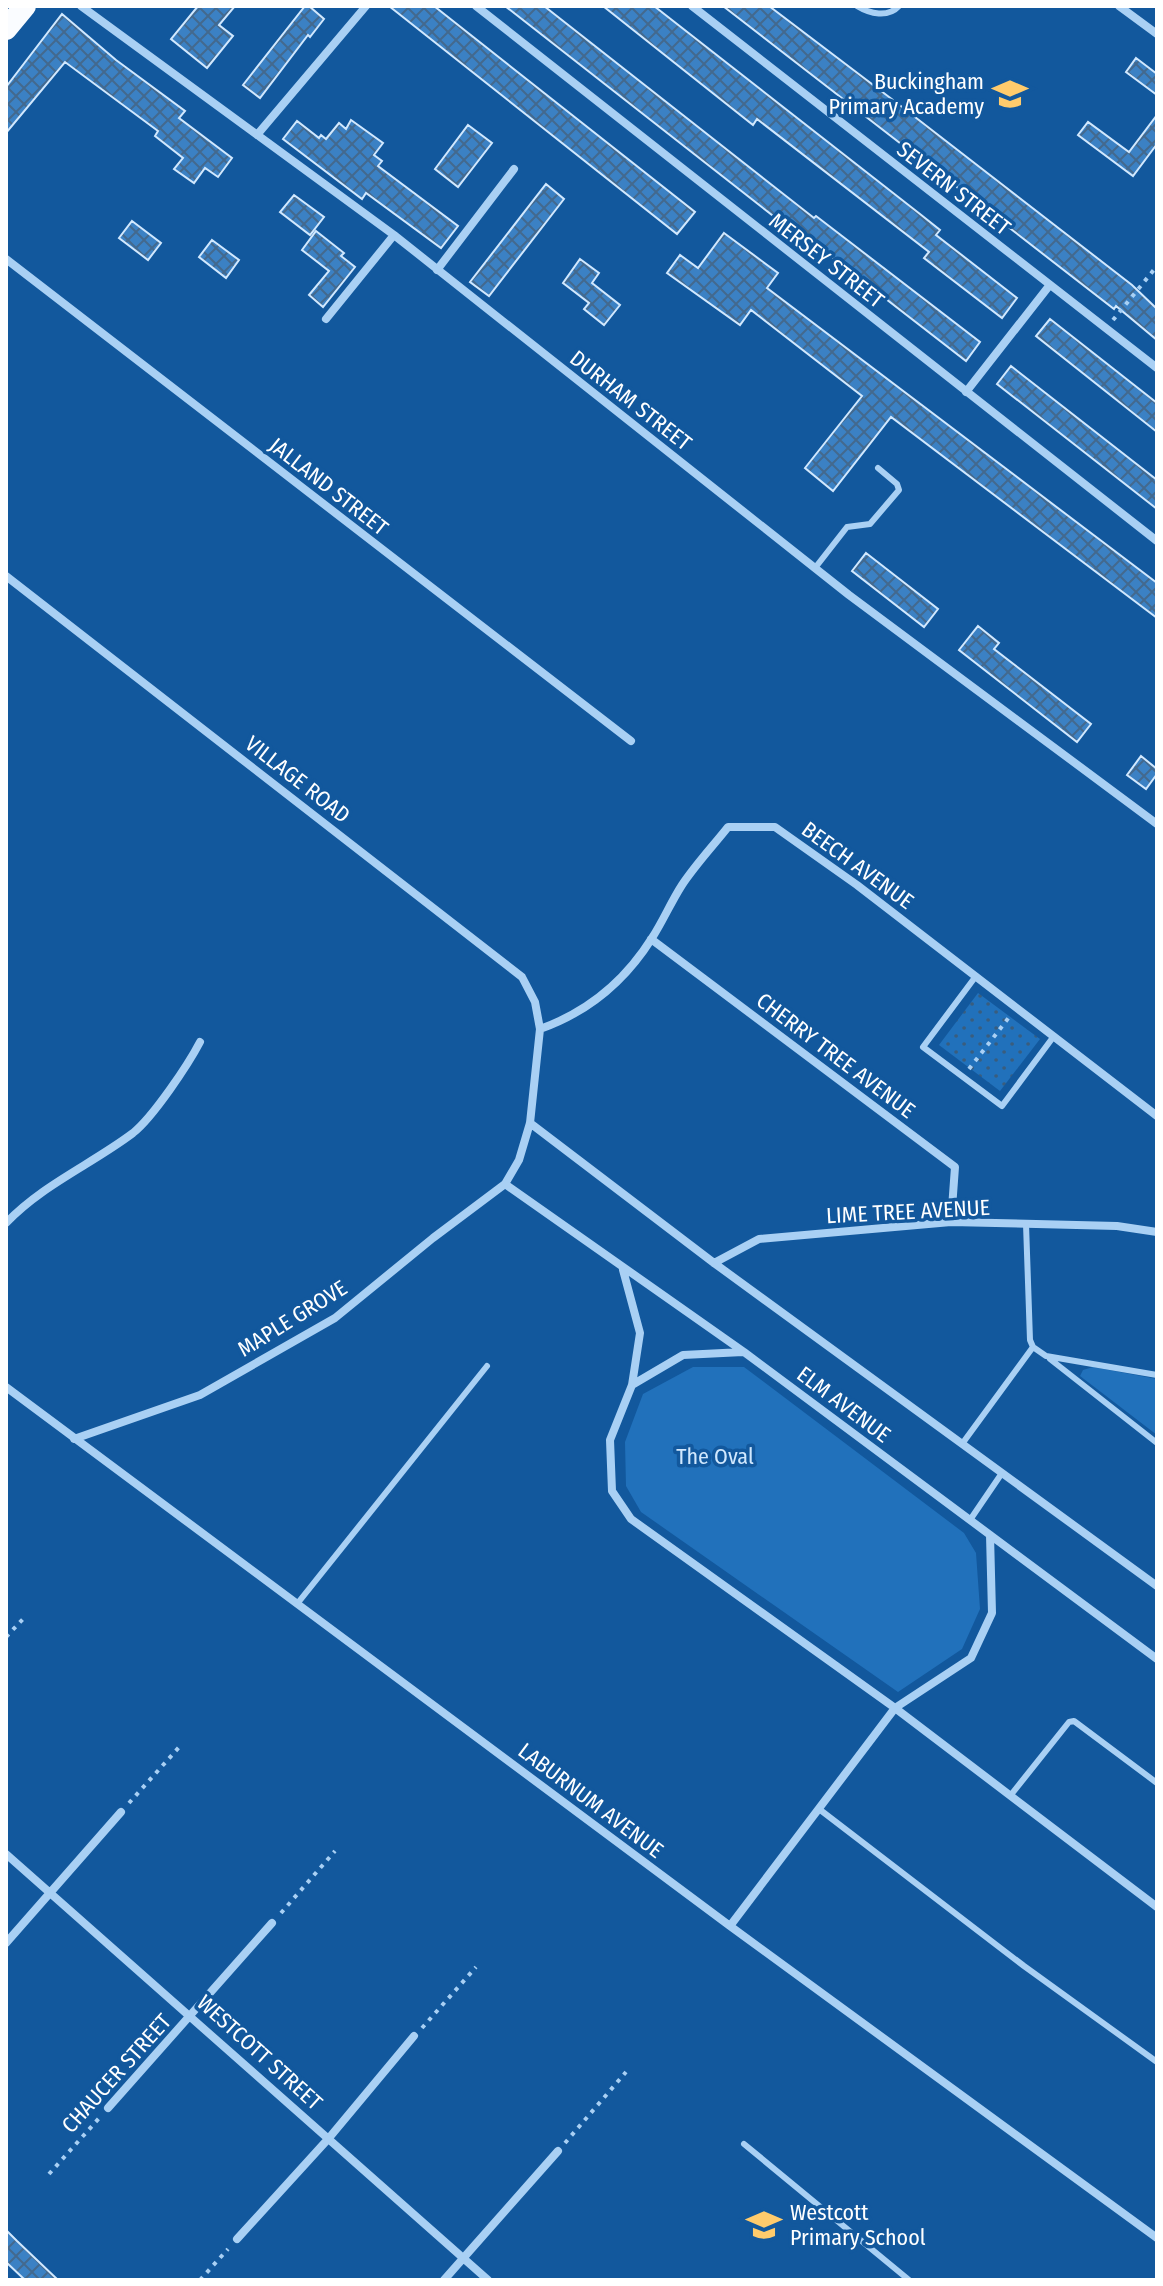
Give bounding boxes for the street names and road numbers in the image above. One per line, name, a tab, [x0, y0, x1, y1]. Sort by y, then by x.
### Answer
street label: SEVERN STREET	[892, 136, 1016, 242]
street label: MERSEY STREET	[764, 207, 890, 314]
street label: DURHAM STREET	[565, 345, 698, 457]
street label: JALLAND STREET	[264, 432, 394, 542]
street label: VILLAGE ROAD	[240, 730, 356, 829]
street label: BEECH AVENUE	[797, 816, 919, 915]
street label: CHERRY TREE AVENUE	[751, 987, 920, 1124]
street label: LIME TREE AVENUE	[825, 1194, 991, 1229]
street label: MAPLE GROVE	[233, 1274, 352, 1363]
street label: ELM AVENUE	[792, 1361, 896, 1448]
street label: LABURNUM AVENUE	[513, 1737, 669, 1864]
street label: WESTCOTT STREET	[191, 1989, 328, 2116]
street label: CHAUCER STREET	[56, 2008, 177, 2138]

